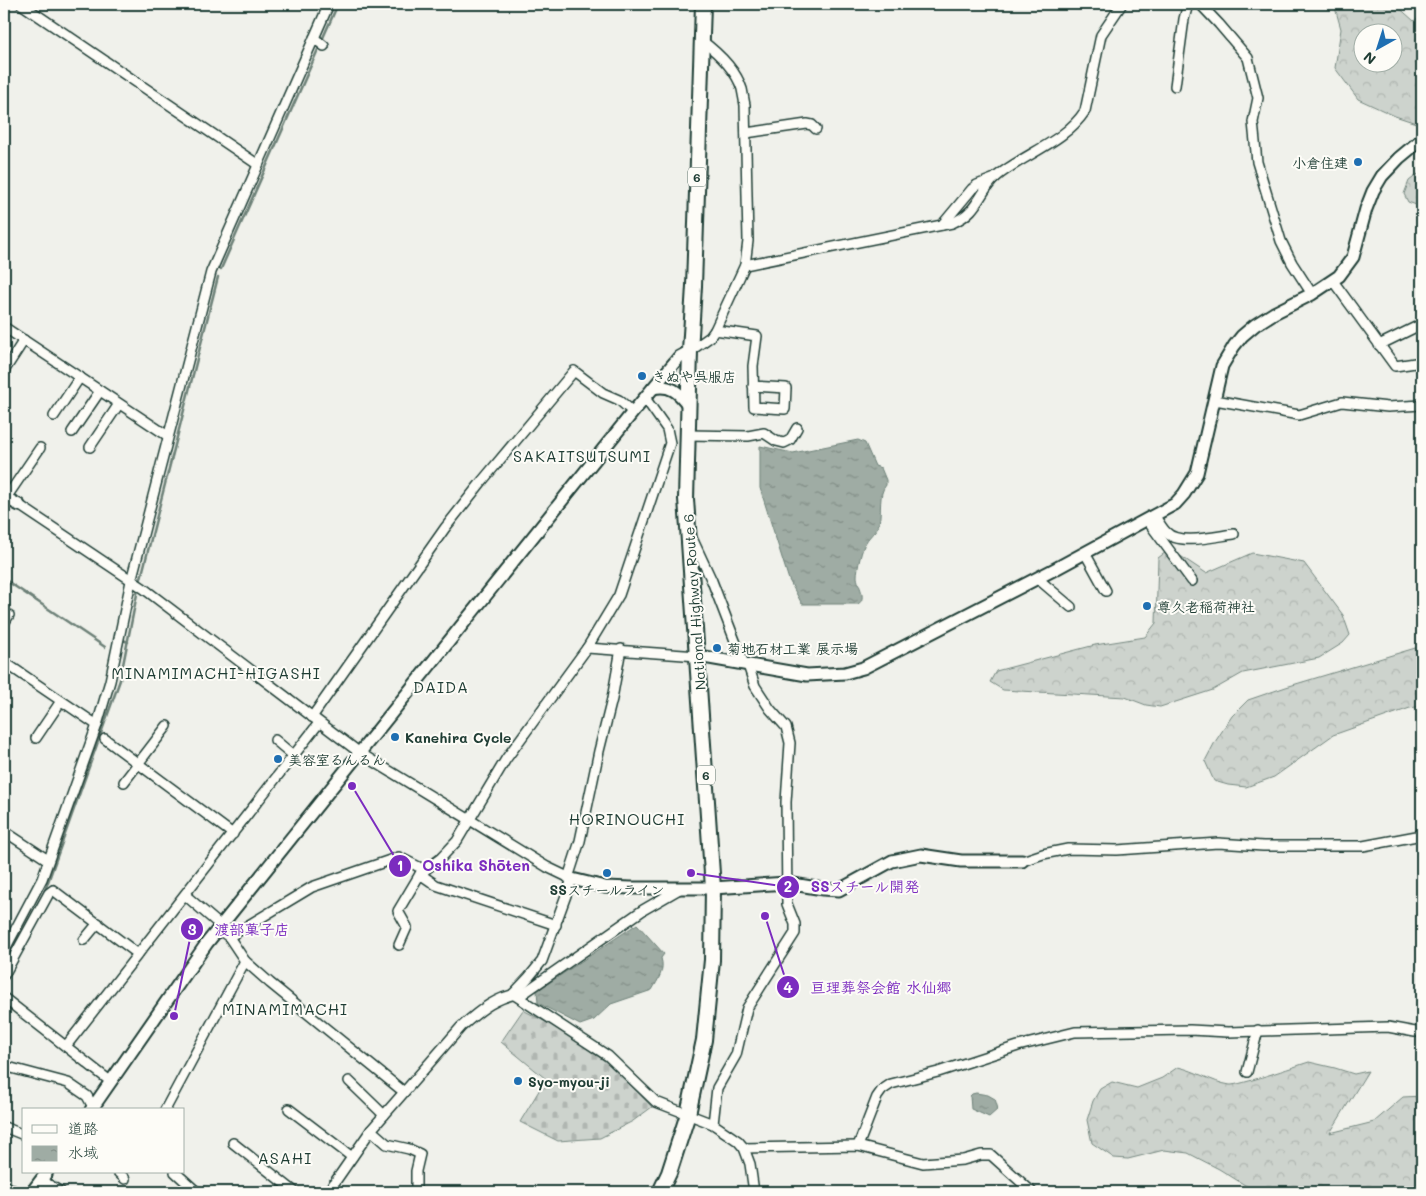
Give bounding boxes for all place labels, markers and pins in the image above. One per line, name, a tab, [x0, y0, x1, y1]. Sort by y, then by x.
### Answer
place label: 小倉住建	[1292, 153, 1348, 172]
marker: 小倉住建	[1352, 156, 1364, 168]
place label: きぬや呉服店	[652, 367, 736, 386]
marker: きぬや呉服店	[636, 370, 648, 382]
place label: 尊久老稲荷神社	[1157, 597, 1255, 616]
marker: 尊久老稲荷神社	[1141, 600, 1153, 612]
place label: 菊地石材工業 展示場	[727, 639, 858, 658]
marker: 菊地石材工業 展示場	[711, 642, 723, 654]
place label: Kanehira Cycle	[405, 728, 511, 747]
marker: Kanehira Cycle	[389, 731, 401, 743]
place label: 美容室るんるん	[288, 750, 386, 769]
marker: 美容室るんるん	[272, 753, 284, 765]
callout: Oshika Shōten	[387, 851, 540, 881]
marker: SSスチールライン	[601, 867, 613, 879]
callout: SSスチール開発	[776, 872, 930, 902]
place label: SSスチールライン	[550, 880, 664, 899]
callout: 渡部菓子店	[180, 914, 300, 944]
callout: 亘理葬祭会館 水仙郷	[776, 972, 961, 1002]
place label: Syo-myou-ji	[528, 1072, 610, 1091]
marker: Syo-myou-ji	[512, 1075, 524, 1087]

